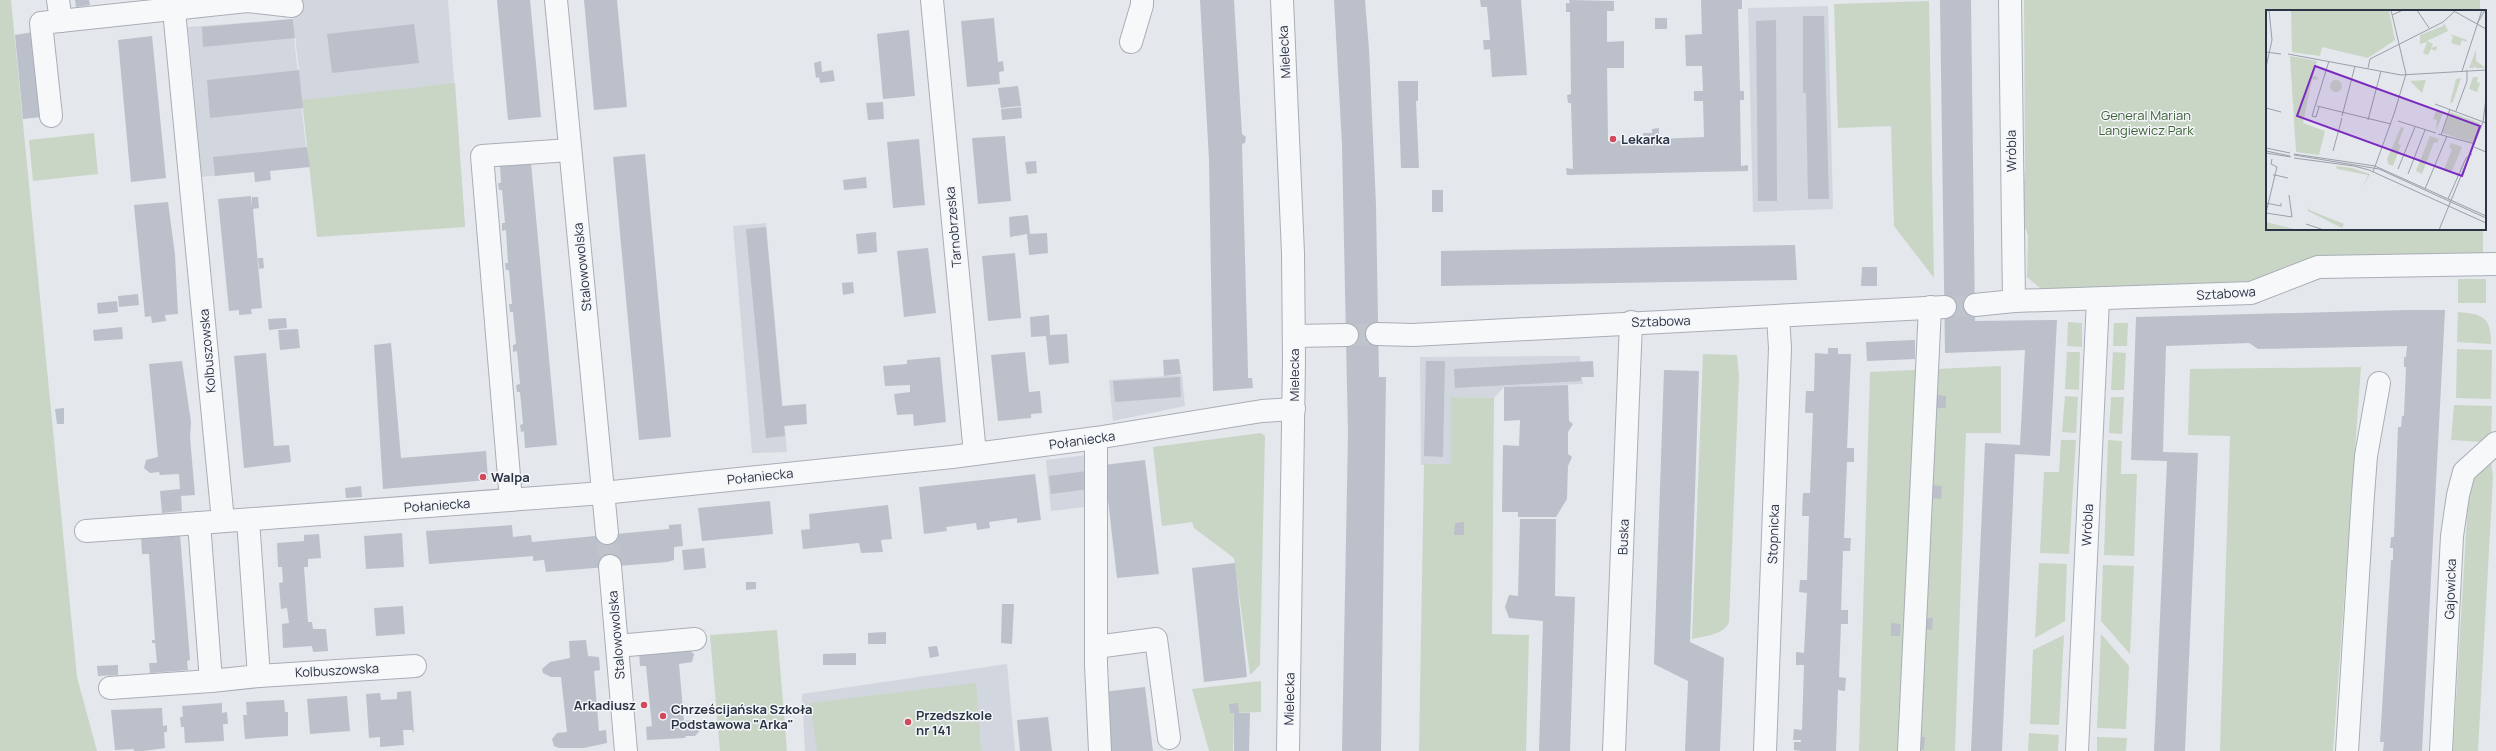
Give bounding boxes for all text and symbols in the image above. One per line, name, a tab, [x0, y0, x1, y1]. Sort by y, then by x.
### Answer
inset map	[2266, 10, 2486, 230]
street label: Mielecka	[1274, 25, 1294, 79]
park label: General Marian Langiewicz Park	[2098, 106, 2194, 139]
place label: Lekarka	[1621, 130, 1670, 148]
street label: Wróbla	[2002, 130, 2020, 172]
marker: Lekarka	[1608, 134, 1618, 144]
street label: Tarnobrzeska	[941, 186, 965, 268]
street label: Stalowowolska	[568, 222, 596, 312]
street label: Sztabowa	[2196, 282, 2256, 304]
street label: Kolbuszowska	[194, 308, 220, 394]
street label: Sztabowa	[1631, 311, 1691, 331]
street label: Mielecka	[1285, 348, 1303, 402]
street label: Połaniecka	[1048, 426, 1116, 454]
street label: Połaniecka	[726, 464, 794, 488]
place label: Walpa	[491, 468, 530, 486]
marker: Walpa	[478, 472, 488, 482]
street label: Połaniecka	[403, 494, 471, 516]
street label: Wróbla	[2077, 503, 2097, 547]
street label: Stopnicka	[1763, 504, 1783, 564]
street label: Buska	[1613, 519, 1633, 555]
street label: Gajowicka	[2440, 558, 2460, 620]
street label: Stalowowolska	[603, 590, 629, 680]
street label: Kolbuszowska	[295, 659, 379, 681]
street label: Mielecka	[1280, 672, 1298, 726]
place label: Arkadiusz	[574, 696, 636, 714]
marker: Arkadiusz	[639, 700, 649, 710]
place label: Chrześcijańska Szkoła Podstawowa "Arka"	[671, 700, 812, 733]
place label: Przedszkole nr 141	[916, 706, 992, 739]
marker: Chrześcijańska Szkoła Podstawowa "Arka"	[658, 711, 668, 721]
marker: Przedszkole nr 141	[903, 717, 913, 727]

